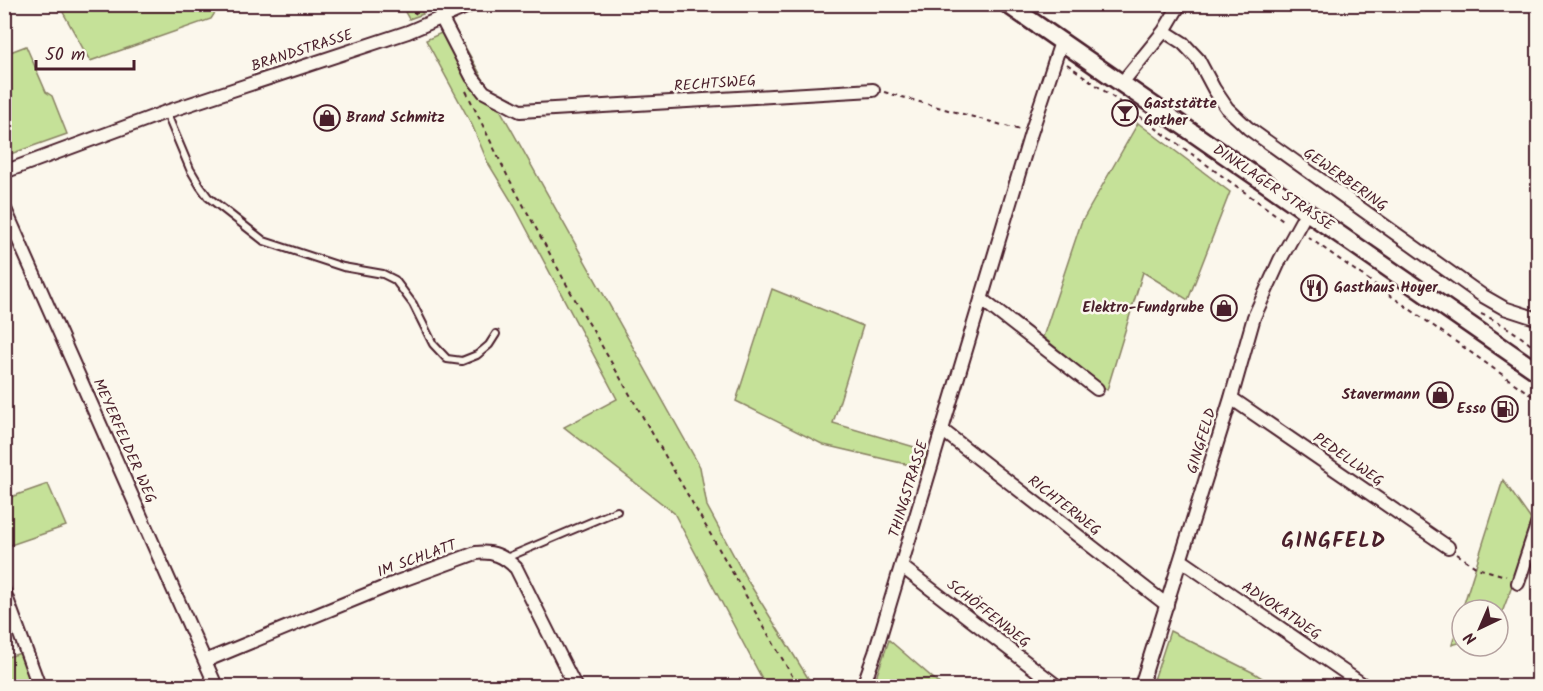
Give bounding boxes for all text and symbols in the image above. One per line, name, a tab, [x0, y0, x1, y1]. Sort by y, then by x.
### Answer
street label: BRANDSTRASSE	[248, 23, 357, 79]
scale bar	[36, 33, 134, 71]
text: 50 m	[45, 41, 85, 70]
street label: RECHTSWEG	[673, 69, 757, 99]
place label: Gaststätte Gother	[1144, 92, 1217, 133]
bar icon: Gaststätte Gother	[1110, 98, 1140, 128]
shop icon: Brand Schmitz	[312, 103, 342, 133]
place label: Brand Schmitz	[346, 106, 445, 130]
street label: DINKLAGER STRASSE	[1207, 138, 1340, 238]
street label: GEWERBERING	[1298, 142, 1392, 218]
restaurant icon: Gasthaus Hoyer	[1299, 273, 1329, 303]
place label: Gasthaus Hoyer	[1334, 276, 1438, 300]
shop icon: Elektro-Fundgrube	[1209, 293, 1239, 323]
place label: Elektro-Fundgrube	[1082, 296, 1205, 320]
street label: MEYERFELDER WEG	[86, 375, 162, 507]
shop icon: Stavermann	[1425, 380, 1455, 410]
place label: Stavermann	[1342, 383, 1420, 407]
fuel station icon: Esso	[1490, 394, 1520, 424]
place label: Esso	[1457, 397, 1486, 421]
street label: GINGFELD	[1181, 405, 1223, 477]
street label: PEDELLWEG	[1308, 427, 1388, 493]
street label: THINGSTRASSE	[883, 436, 936, 541]
street label: RICHTERWEG	[1022, 470, 1106, 542]
district label: GINGFELD	[1281, 525, 1387, 558]
street label: IM SCHLATT	[374, 533, 462, 584]
street label: SCHÖFFENWEG	[941, 574, 1035, 654]
street label: ADVOKATWEG	[1236, 575, 1326, 647]
north arrow	[1450, 598, 1510, 658]
text: N	[1458, 625, 1483, 650]

